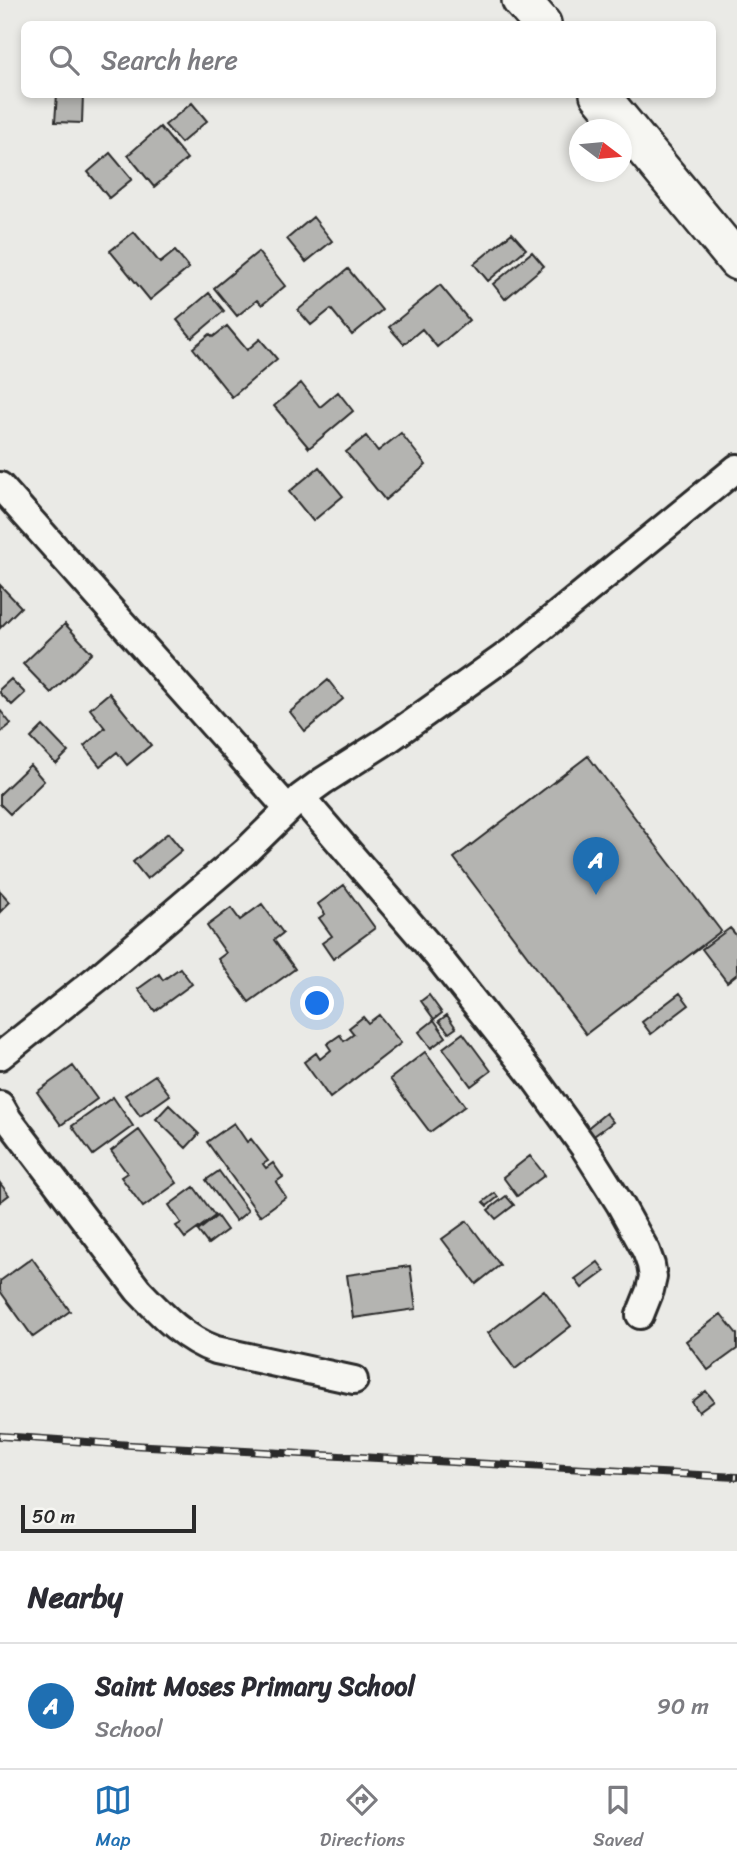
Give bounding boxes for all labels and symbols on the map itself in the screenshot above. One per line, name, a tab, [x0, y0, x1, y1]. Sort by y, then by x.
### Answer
north arrow	[569, 119, 632, 182]
pin: A	[573, 837, 619, 895]
your location	[300, 986, 334, 1020]
scale bar	[21, 1502, 196, 1534]

